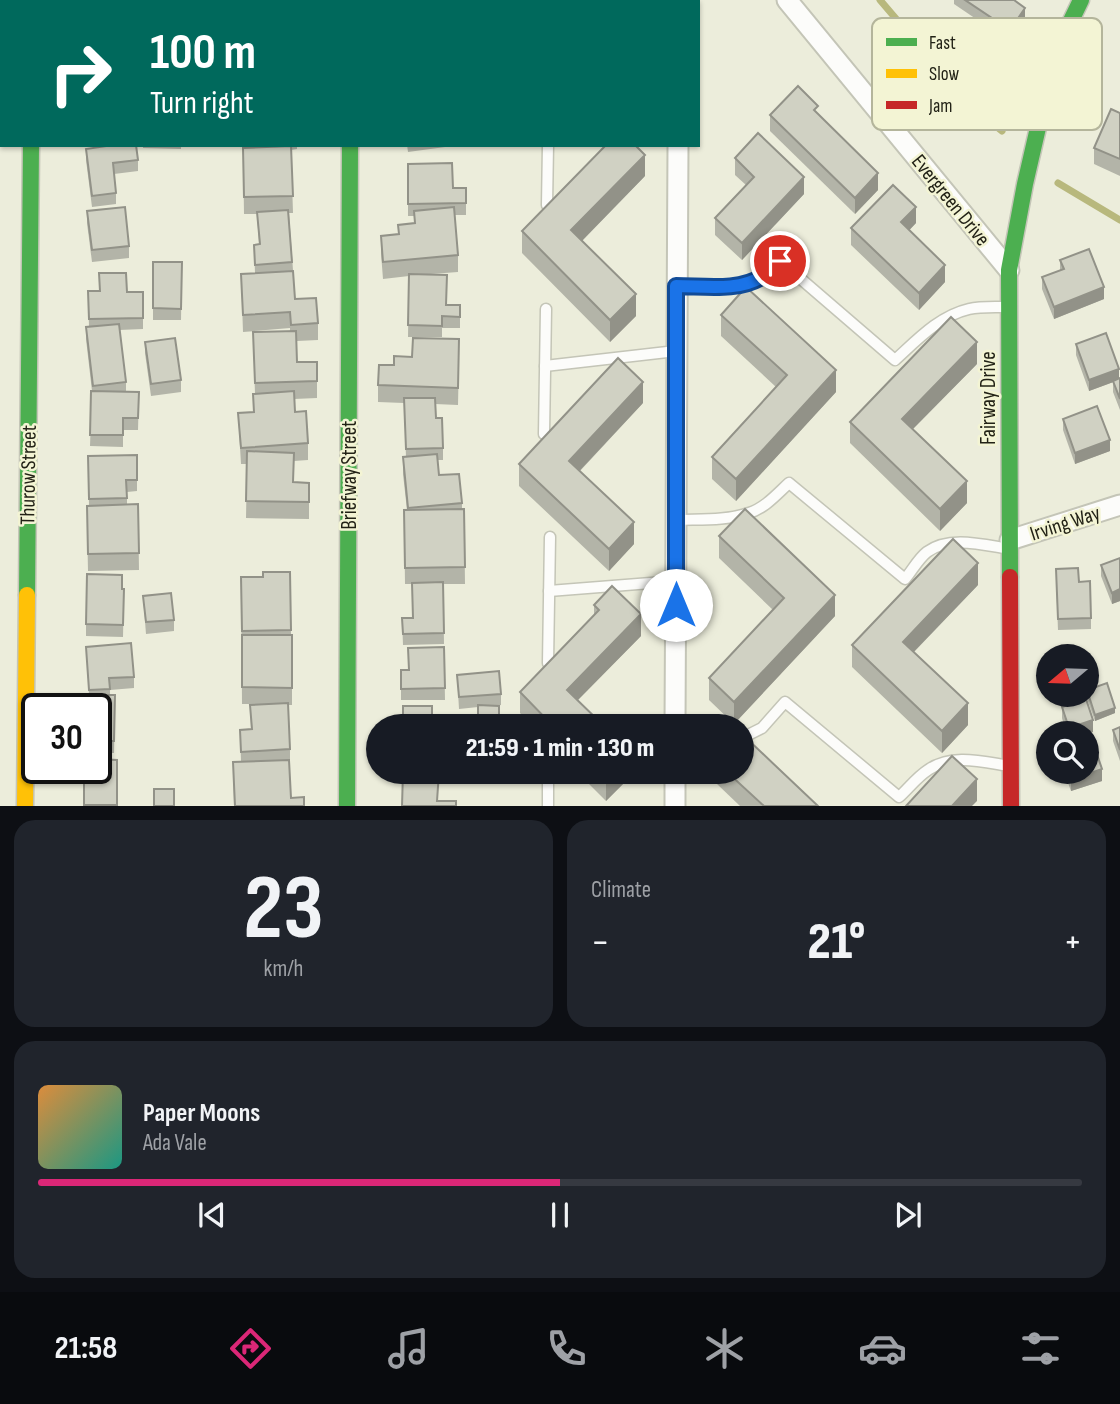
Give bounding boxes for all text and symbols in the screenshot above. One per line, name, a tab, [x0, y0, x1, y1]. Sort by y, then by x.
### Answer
legend	[872, 18, 1102, 130]
text: 100 m	[150, 24, 256, 83]
icon: right	[35, 28, 126, 119]
text: Fast	[929, 32, 956, 55]
text: Slow	[929, 63, 959, 86]
text: Turn right	[150, 84, 254, 123]
text: Jam	[928, 95, 952, 118]
street label: Evergreen Drive	[906, 150, 995, 251]
pin	[750, 231, 810, 291]
icon: arrive	[761, 242, 799, 280]
street label: Fairway Drive	[976, 351, 1001, 445]
street label: Briefway Street	[337, 421, 362, 530]
street label: Thurow Street	[15, 425, 42, 525]
street label: Irving Way	[1027, 500, 1103, 547]
position arrow	[639, 568, 713, 642]
north arrow	[1036, 644, 1099, 707]
map controls	[1036, 644, 1099, 784]
speed limit sign: 30	[21, 693, 112, 784]
button: search	[1036, 721, 1099, 784]
text: 21:59 · 1 min · 130 m	[466, 733, 654, 764]
text: 23	[243, 855, 324, 964]
text: Climate	[591, 876, 651, 904]
text: 21°	[808, 911, 866, 974]
text: −	[591, 920, 610, 965]
text: +	[1063, 920, 1082, 965]
text: km/h	[264, 955, 303, 983]
text: Paper Moons	[143, 1098, 260, 1129]
text: Ada Vale	[143, 1129, 207, 1157]
icon: previous	[193, 1196, 231, 1234]
icon: pause	[541, 1196, 579, 1234]
icon: next	[889, 1196, 927, 1234]
icon: directions	[226, 1324, 275, 1373]
icon: music	[384, 1324, 433, 1373]
icon: phone	[542, 1324, 591, 1373]
icon: climate	[700, 1324, 749, 1373]
icon: car	[858, 1324, 907, 1373]
icon: filters	[1016, 1324, 1065, 1373]
text: 21:58	[55, 1329, 117, 1368]

